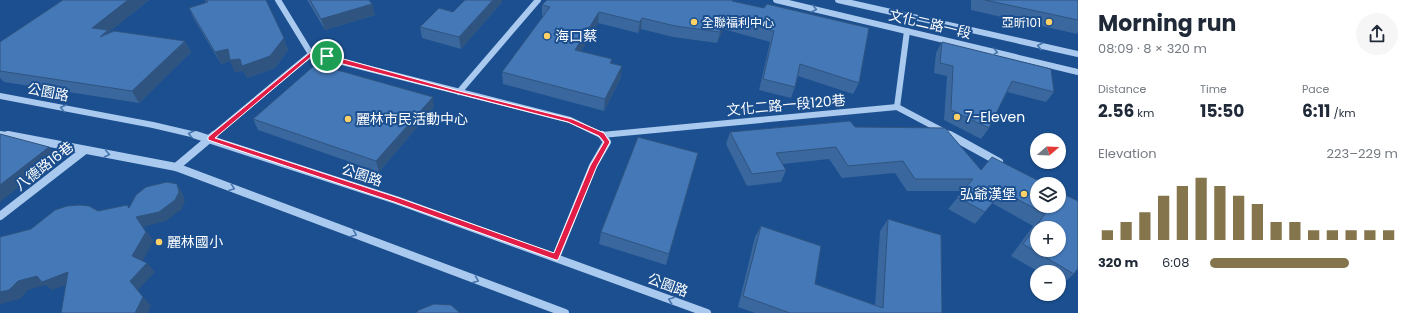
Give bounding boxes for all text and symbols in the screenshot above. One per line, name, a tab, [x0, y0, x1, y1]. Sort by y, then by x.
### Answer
one-way arrow	[810, 4, 817, 13]
street label: 文化二路一段	[887, 5, 973, 43]
text: Morning run	[1098, 8, 1236, 39]
button: share	[1356, 13, 1398, 55]
place label: 全聯福利中心	[702, 14, 774, 31]
place label: 亞昕101	[1002, 14, 1041, 31]
marker: 全聯福利中心	[689, 17, 699, 27]
marker: 亞昕101	[1044, 17, 1054, 27]
place label: 海口蔡	[555, 26, 597, 46]
marker: 海口蔡	[542, 31, 552, 41]
pin	[310, 39, 344, 73]
text: 08:09 · 8 × 320 m	[1098, 39, 1207, 58]
one-way arrow	[1037, 42, 1043, 50]
icon: arrive	[316, 45, 338, 67]
one-way arrow	[991, 47, 998, 56]
street label: 公園路	[25, 78, 71, 106]
text: Distance	[1098, 81, 1146, 97]
text: Time	[1200, 81, 1227, 97]
text: Pace	[1302, 81, 1329, 97]
street label: 文化二路一段120巷	[726, 90, 846, 120]
text: 2.56	[1098, 99, 1134, 123]
text: 15:50	[1200, 99, 1244, 123]
text: 6:11	[1302, 99, 1330, 123]
one-way arrow	[60, 104, 67, 112]
text: km	[1134, 105, 1154, 121]
text: /km	[1330, 105, 1356, 121]
place label: 7-Eleven	[965, 107, 1025, 127]
place label: 麗林市民活動中心	[356, 109, 468, 129]
marker: 7-Eleven	[952, 112, 962, 122]
marker: 麗林市民活動中心	[343, 114, 353, 124]
one-way arrow	[187, 130, 194, 139]
north arrow	[1030, 133, 1066, 169]
map controls	[1030, 133, 1066, 301]
street label: 八德路16巷	[11, 137, 77, 195]
text: Elevation	[1098, 144, 1157, 163]
text: 223–229 m	[1327, 144, 1398, 163]
one-way arrow	[104, 149, 110, 158]
street label: 公園路	[339, 159, 385, 191]
button: layers	[1030, 177, 1066, 213]
one-way arrow	[228, 184, 235, 192]
place label: 弘爺漢堡	[960, 184, 1016, 204]
marker: 弘爺漢堡	[1019, 189, 1029, 199]
button: +	[1030, 221, 1066, 257]
one-way arrow	[350, 229, 357, 237]
place label: 麗林國小	[167, 232, 223, 252]
marker: 麗林國小	[154, 237, 164, 247]
text: 320 m	[1098, 253, 1138, 272]
text: 6:08	[1162, 253, 1189, 272]
button: −	[1030, 265, 1066, 301]
street label: 公園路	[645, 268, 691, 302]
one-way arrow	[472, 275, 479, 283]
one-way arrow	[667, 296, 674, 305]

